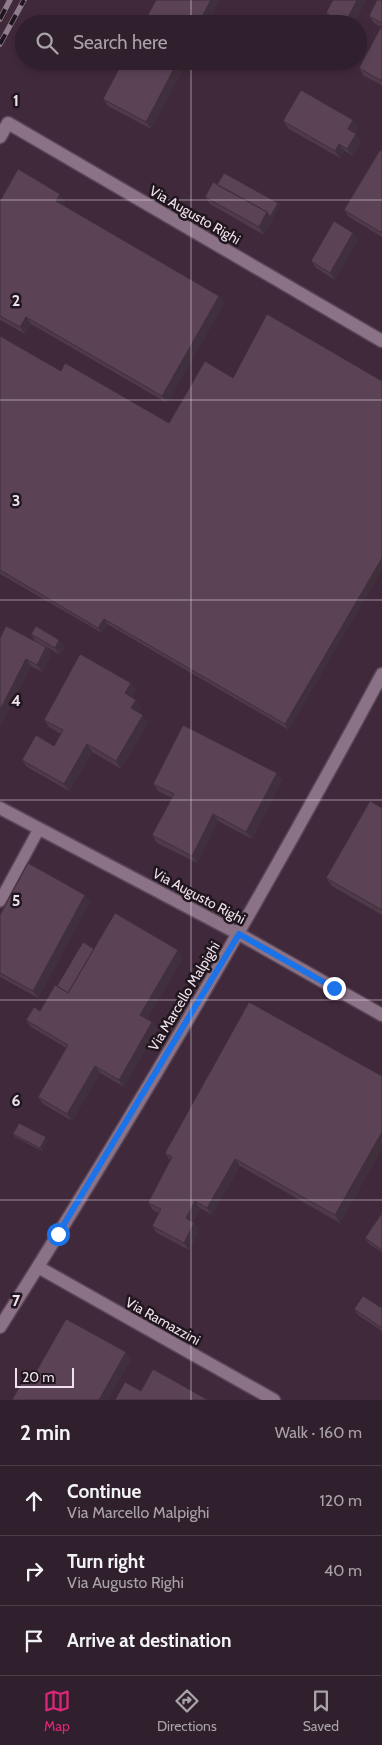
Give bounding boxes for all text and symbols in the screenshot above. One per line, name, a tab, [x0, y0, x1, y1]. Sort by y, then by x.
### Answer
search box	[15, 15, 367, 70]
icon: search	[33, 29, 61, 57]
text: Search here	[73, 31, 167, 54]
text: 1	[13, 91, 19, 110]
street label: Via Augusto Righi	[146, 182, 244, 248]
text: 2	[12, 291, 20, 310]
text: 3	[12, 491, 20, 510]
text: 4	[11, 691, 21, 710]
street label: Via Augusto Righi	[150, 864, 248, 928]
text: 5	[12, 891, 20, 910]
street label: Via Marcello Malpighi	[144, 938, 224, 1054]
route end	[323, 977, 346, 1000]
text: 6	[12, 1091, 21, 1110]
route start	[47, 1223, 70, 1246]
text: 7	[12, 1291, 21, 1310]
street label: Via Ramazzini	[122, 1293, 204, 1349]
scale bar	[15, 1365, 74, 1388]
text: 20 m	[22, 1368, 55, 1386]
text: 2 min	[20, 1420, 71, 1445]
text: Walk · 160 m	[275, 1423, 362, 1442]
text: Continue	[67, 1480, 141, 1503]
icon: ahead	[20, 1487, 48, 1515]
text: 120 m	[320, 1491, 362, 1510]
text: Via Marcello Malpighi	[67, 1503, 209, 1522]
text: Turn right	[67, 1550, 145, 1573]
icon: right	[20, 1557, 48, 1585]
text: 40 m	[324, 1561, 362, 1580]
text: Via Augusto Righi	[67, 1573, 184, 1592]
icon: arrive	[20, 1627, 48, 1655]
text: Arrive at destination	[67, 1629, 231, 1652]
tab: Map	[43, 1687, 71, 1735]
tab: Directions	[157, 1687, 217, 1735]
tab: Saved	[303, 1687, 339, 1735]

